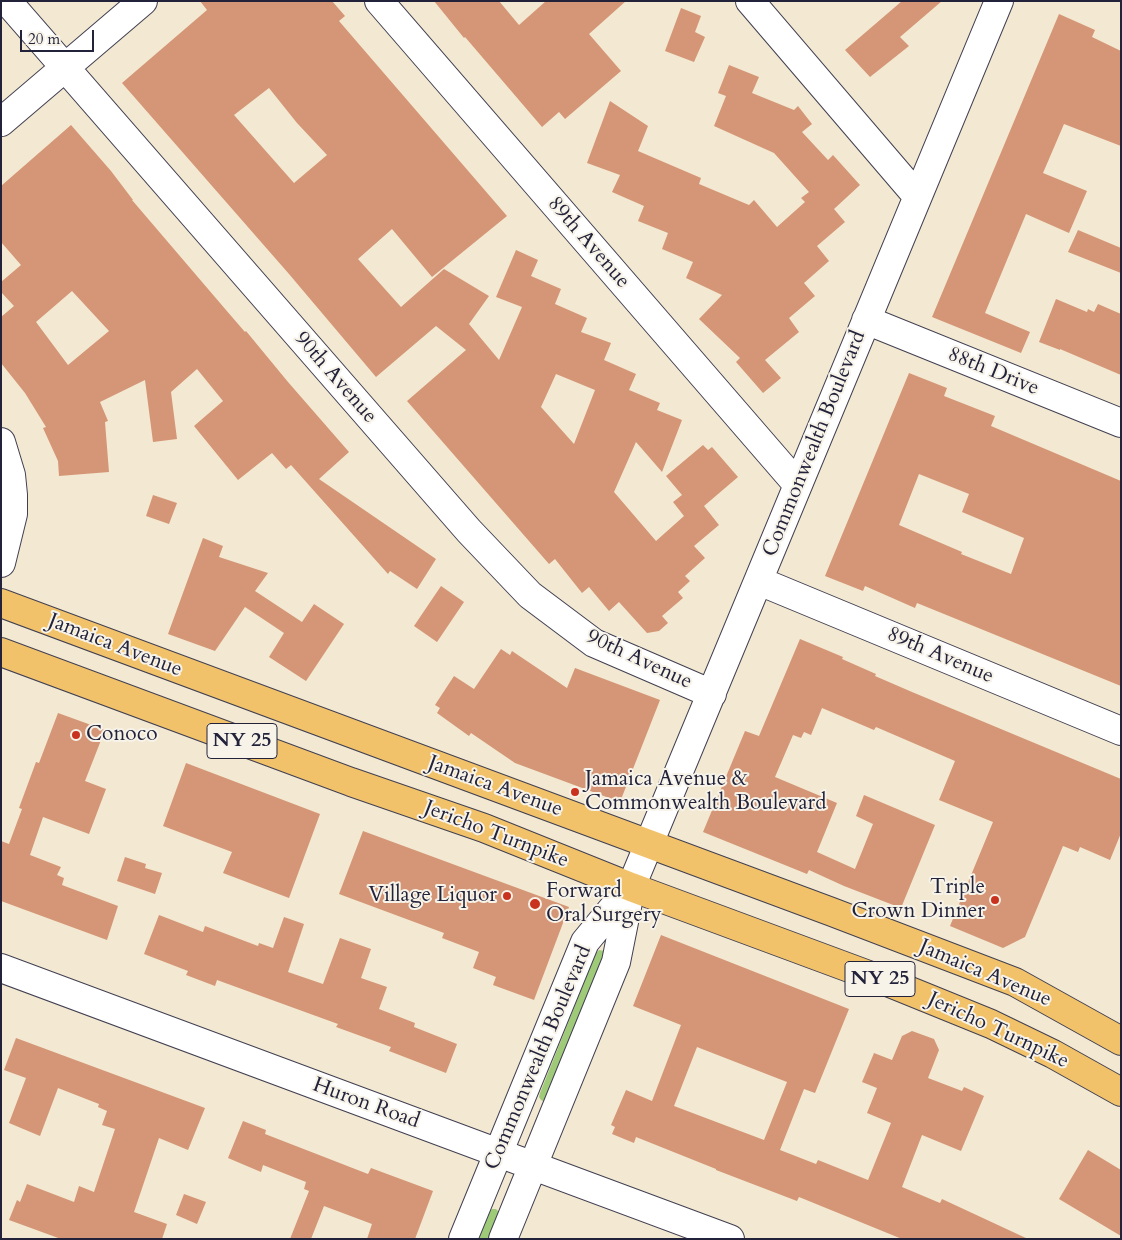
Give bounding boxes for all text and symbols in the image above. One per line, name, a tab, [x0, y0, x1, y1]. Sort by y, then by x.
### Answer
scale bar	[22, 20, 96, 52]
text: 20 m	[28, 29, 60, 49]
street label: 89th Avenue	[541, 192, 635, 294]
street label: 90th Avenue	[288, 327, 382, 429]
street label: Commonwealth Boulevard	[758, 327, 872, 561]
street label: 88th Drive	[944, 342, 1042, 402]
street label: Jamaica Avenue	[45, 609, 185, 683]
street label: 89th Avenue	[883, 622, 997, 690]
street label: 90th Avenue	[582, 625, 696, 695]
place label: Conoco	[86, 722, 158, 748]
road number: NY 25	[207, 724, 277, 758]
marker: Conoco	[70, 729, 82, 741]
street label: Jamaica Avenue	[424, 751, 566, 823]
place label: Jamaica Avenue & Commonwealth Boulevard	[585, 767, 826, 817]
marker: Jamaica Avenue & Commonwealth Boulevard	[569, 786, 581, 798]
street label: Jericho Turnpike	[420, 796, 572, 874]
place label: Triple Crown Dinner	[851, 875, 985, 925]
place label: Forward Oral Surgery	[546, 879, 662, 929]
place label: Village Liquor	[369, 883, 497, 909]
marker: Village Liquor	[501, 890, 513, 902]
marker: Triple Crown Dinner	[989, 894, 1001, 906]
marker: Forward Oral Surgery	[528, 897, 542, 911]
street label: Jamaica Avenue	[915, 935, 1055, 1013]
street label: Commonwealth Boulevard	[480, 942, 598, 1174]
road number: NY 25	[845, 962, 915, 996]
street label: Jericho Turnpike	[923, 987, 1073, 1075]
street label: Huron Road	[309, 1073, 423, 1135]

